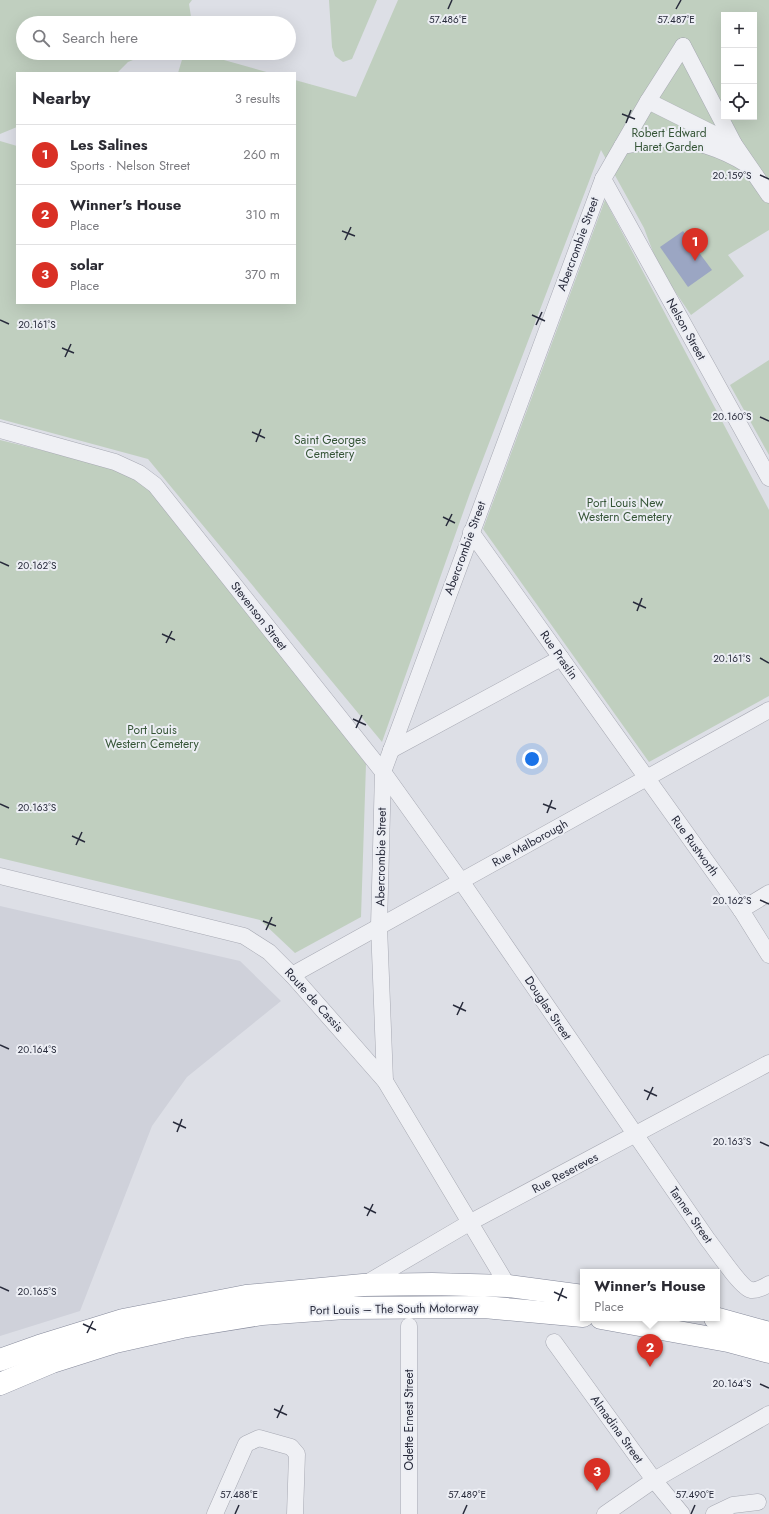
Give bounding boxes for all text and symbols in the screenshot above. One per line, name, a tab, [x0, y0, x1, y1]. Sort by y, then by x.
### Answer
text: 57.486°E	[429, 12, 467, 27]
text: 57.487°E	[657, 12, 695, 27]
map controls	[721, 12, 757, 120]
button: +	[721, 12, 757, 48]
search box	[16, 16, 296, 60]
icon: search	[30, 27, 52, 49]
text: Search here	[62, 27, 138, 49]
button: −	[721, 48, 757, 84]
button: locate	[721, 84, 757, 120]
text: Nearby	[32, 86, 90, 110]
text: 3 results	[235, 89, 280, 108]
park label: Robert Edward Haret Garden	[631, 124, 707, 156]
text: Les Salines	[70, 134, 148, 156]
text: 1	[42, 145, 48, 164]
text: 260 m	[243, 145, 280, 164]
text: Sports · Nelson Street	[70, 156, 190, 175]
text: 20.159°S	[713, 168, 752, 183]
text: Winner's House	[70, 194, 181, 216]
street label: Abercrombie Street	[553, 194, 603, 294]
text: 2	[41, 205, 49, 224]
text: 310 m	[245, 205, 280, 224]
text: Place	[70, 216, 99, 235]
pin: 1	[682, 228, 708, 261]
text: solar	[70, 254, 104, 276]
text: 3	[41, 265, 49, 284]
text: 370 m	[244, 265, 280, 284]
text: Place	[70, 276, 99, 295]
street label: Nelson Street	[662, 295, 710, 363]
text: 20.161°S	[18, 317, 56, 332]
text: 20.160°S	[712, 409, 752, 424]
park label: Saint Georges Cemetery	[294, 431, 366, 463]
park label: Port Louis New Western Cemetery	[578, 494, 673, 526]
street label: Abercrombie Street	[440, 498, 490, 598]
text: 20.162°S	[18, 558, 57, 573]
street label: Stevenson Street	[226, 578, 292, 654]
street label: Rue Praslin	[536, 627, 582, 683]
text: 20.161°S	[713, 651, 751, 666]
park label: Port Louis Western Cemetery	[105, 721, 200, 753]
your location	[522, 749, 542, 769]
text: 20.163°S	[18, 800, 57, 815]
street label: Abercrombie Street	[371, 807, 391, 907]
street label: Rue Rustworth	[667, 812, 723, 880]
street label: Rue Malborough	[489, 815, 571, 871]
text: 20.162°S	[713, 893, 752, 908]
street label: Route de Cassis	[280, 964, 348, 1036]
street label: Douglas Street	[520, 973, 576, 1044]
text: 20.164°S	[17, 1042, 57, 1057]
text: 20.163°S	[713, 1134, 752, 1149]
street label: Rue Resereves	[529, 1148, 601, 1198]
street label: Tanner Street	[665, 1183, 717, 1247]
popup	[580, 1269, 720, 1321]
text: Winner's House	[594, 1275, 706, 1297]
text: 20.165°S	[18, 1284, 57, 1299]
text: Place	[594, 1297, 624, 1316]
street label: Port Louis – The South Motorway	[309, 1299, 479, 1319]
pin: 2	[637, 1334, 663, 1367]
street label: Odette Ernest Street	[400, 1369, 418, 1471]
text: 20.164°S	[712, 1376, 752, 1391]
street label: Almadina Street	[586, 1391, 648, 1467]
pin: 3	[584, 1458, 610, 1491]
text: 57.488°E	[220, 1487, 258, 1502]
text: 57.489°E	[448, 1487, 486, 1502]
text: 57.490°E	[676, 1487, 714, 1502]

